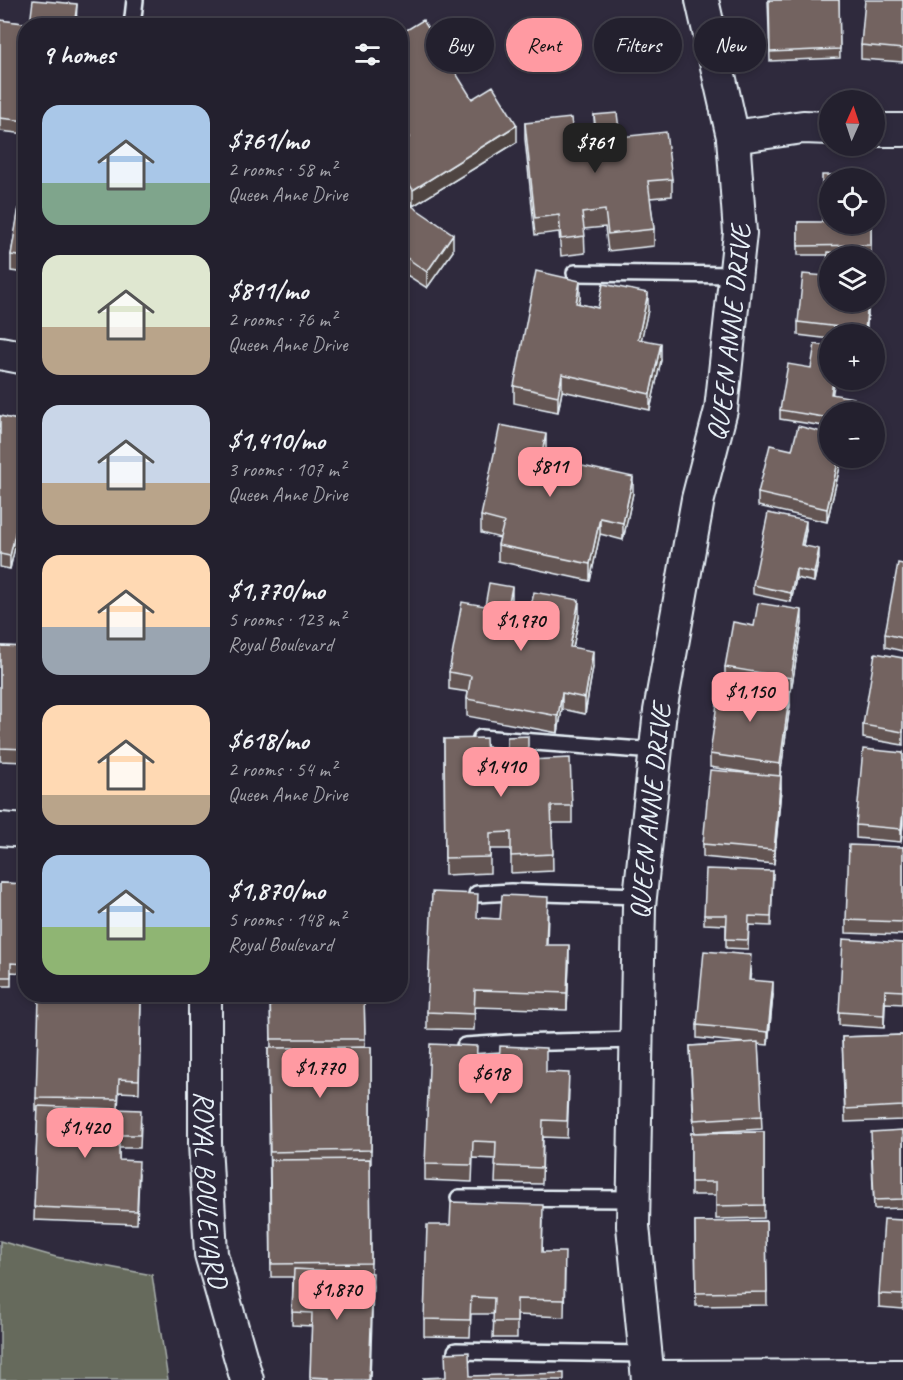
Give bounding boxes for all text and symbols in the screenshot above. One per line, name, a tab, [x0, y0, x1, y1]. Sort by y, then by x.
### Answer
chip: Buy	[426, 18, 494, 72]
chip: Rent	[506, 18, 582, 72]
chip: Filters	[594, 18, 682, 72]
chip: New	[694, 18, 766, 72]
text: 9 homes	[42, 38, 115, 71]
icon: filters	[351, 38, 384, 71]
north arrow	[819, 90, 885, 156]
map controls	[819, 90, 885, 468]
pin: $761	[559, 123, 631, 174]
text: $761/mo	[228, 124, 309, 157]
icon: home	[90, 129, 162, 201]
text: $761	[577, 130, 613, 155]
text: 2 rooms · 58 m²	[228, 157, 336, 182]
button: locate	[819, 168, 885, 234]
text: Queen Anne Drive	[228, 182, 347, 207]
street label: QUEEN ANNE DRIVE	[696, 220, 758, 444]
button: layers	[819, 246, 885, 312]
text: $811/mo	[228, 274, 308, 307]
icon: home	[90, 279, 162, 351]
text: 2 rooms · 76 m²	[228, 307, 336, 332]
button: +	[819, 324, 885, 390]
text: Queen Anne Drive	[228, 332, 347, 357]
button: −	[819, 402, 885, 468]
text: $1,410/mo	[228, 424, 325, 457]
icon: home	[90, 429, 162, 501]
pin: $811	[514, 447, 586, 498]
text: $811	[532, 454, 568, 479]
text: 3 rooms · 107 m²	[228, 457, 345, 482]
text: Queen Anne Drive	[228, 482, 347, 507]
text: $1,770/mo	[228, 574, 325, 607]
icon: home	[90, 579, 162, 651]
pin: $1,970	[472, 601, 570, 652]
text: 5 rooms · 123 m²	[228, 607, 345, 632]
text: $1,970	[497, 608, 545, 633]
text: Royal Boulevard	[228, 632, 333, 657]
pin: $1,150	[701, 672, 799, 723]
text: $1,150	[726, 679, 774, 704]
street label: QUEEN ANNE DRIVE	[621, 697, 679, 920]
text: $618/mo	[228, 724, 309, 757]
icon: home	[90, 729, 162, 801]
pin: $1,410	[452, 747, 550, 798]
text: $1,410	[477, 754, 525, 779]
text: 2 rooms · 54 m²	[228, 757, 336, 782]
text: Queen Anne Drive	[228, 782, 347, 807]
text: $1,870/mo	[228, 874, 325, 907]
icon: home	[90, 879, 162, 951]
text: 5 rooms · 148 m²	[228, 907, 345, 932]
text: Royal Boulevard	[228, 932, 333, 957]
pin: $1,770	[271, 1048, 369, 1099]
pin: $618	[455, 1054, 527, 1105]
text: $1,770	[296, 1055, 344, 1080]
text: $618	[473, 1061, 509, 1086]
street label: ROYAL BOULEVARD	[188, 1091, 238, 1294]
pin: $1,420	[36, 1108, 134, 1159]
text: $1,420	[61, 1115, 109, 1140]
pin: $1,870	[288, 1270, 386, 1321]
text: $1,870	[313, 1277, 361, 1302]

